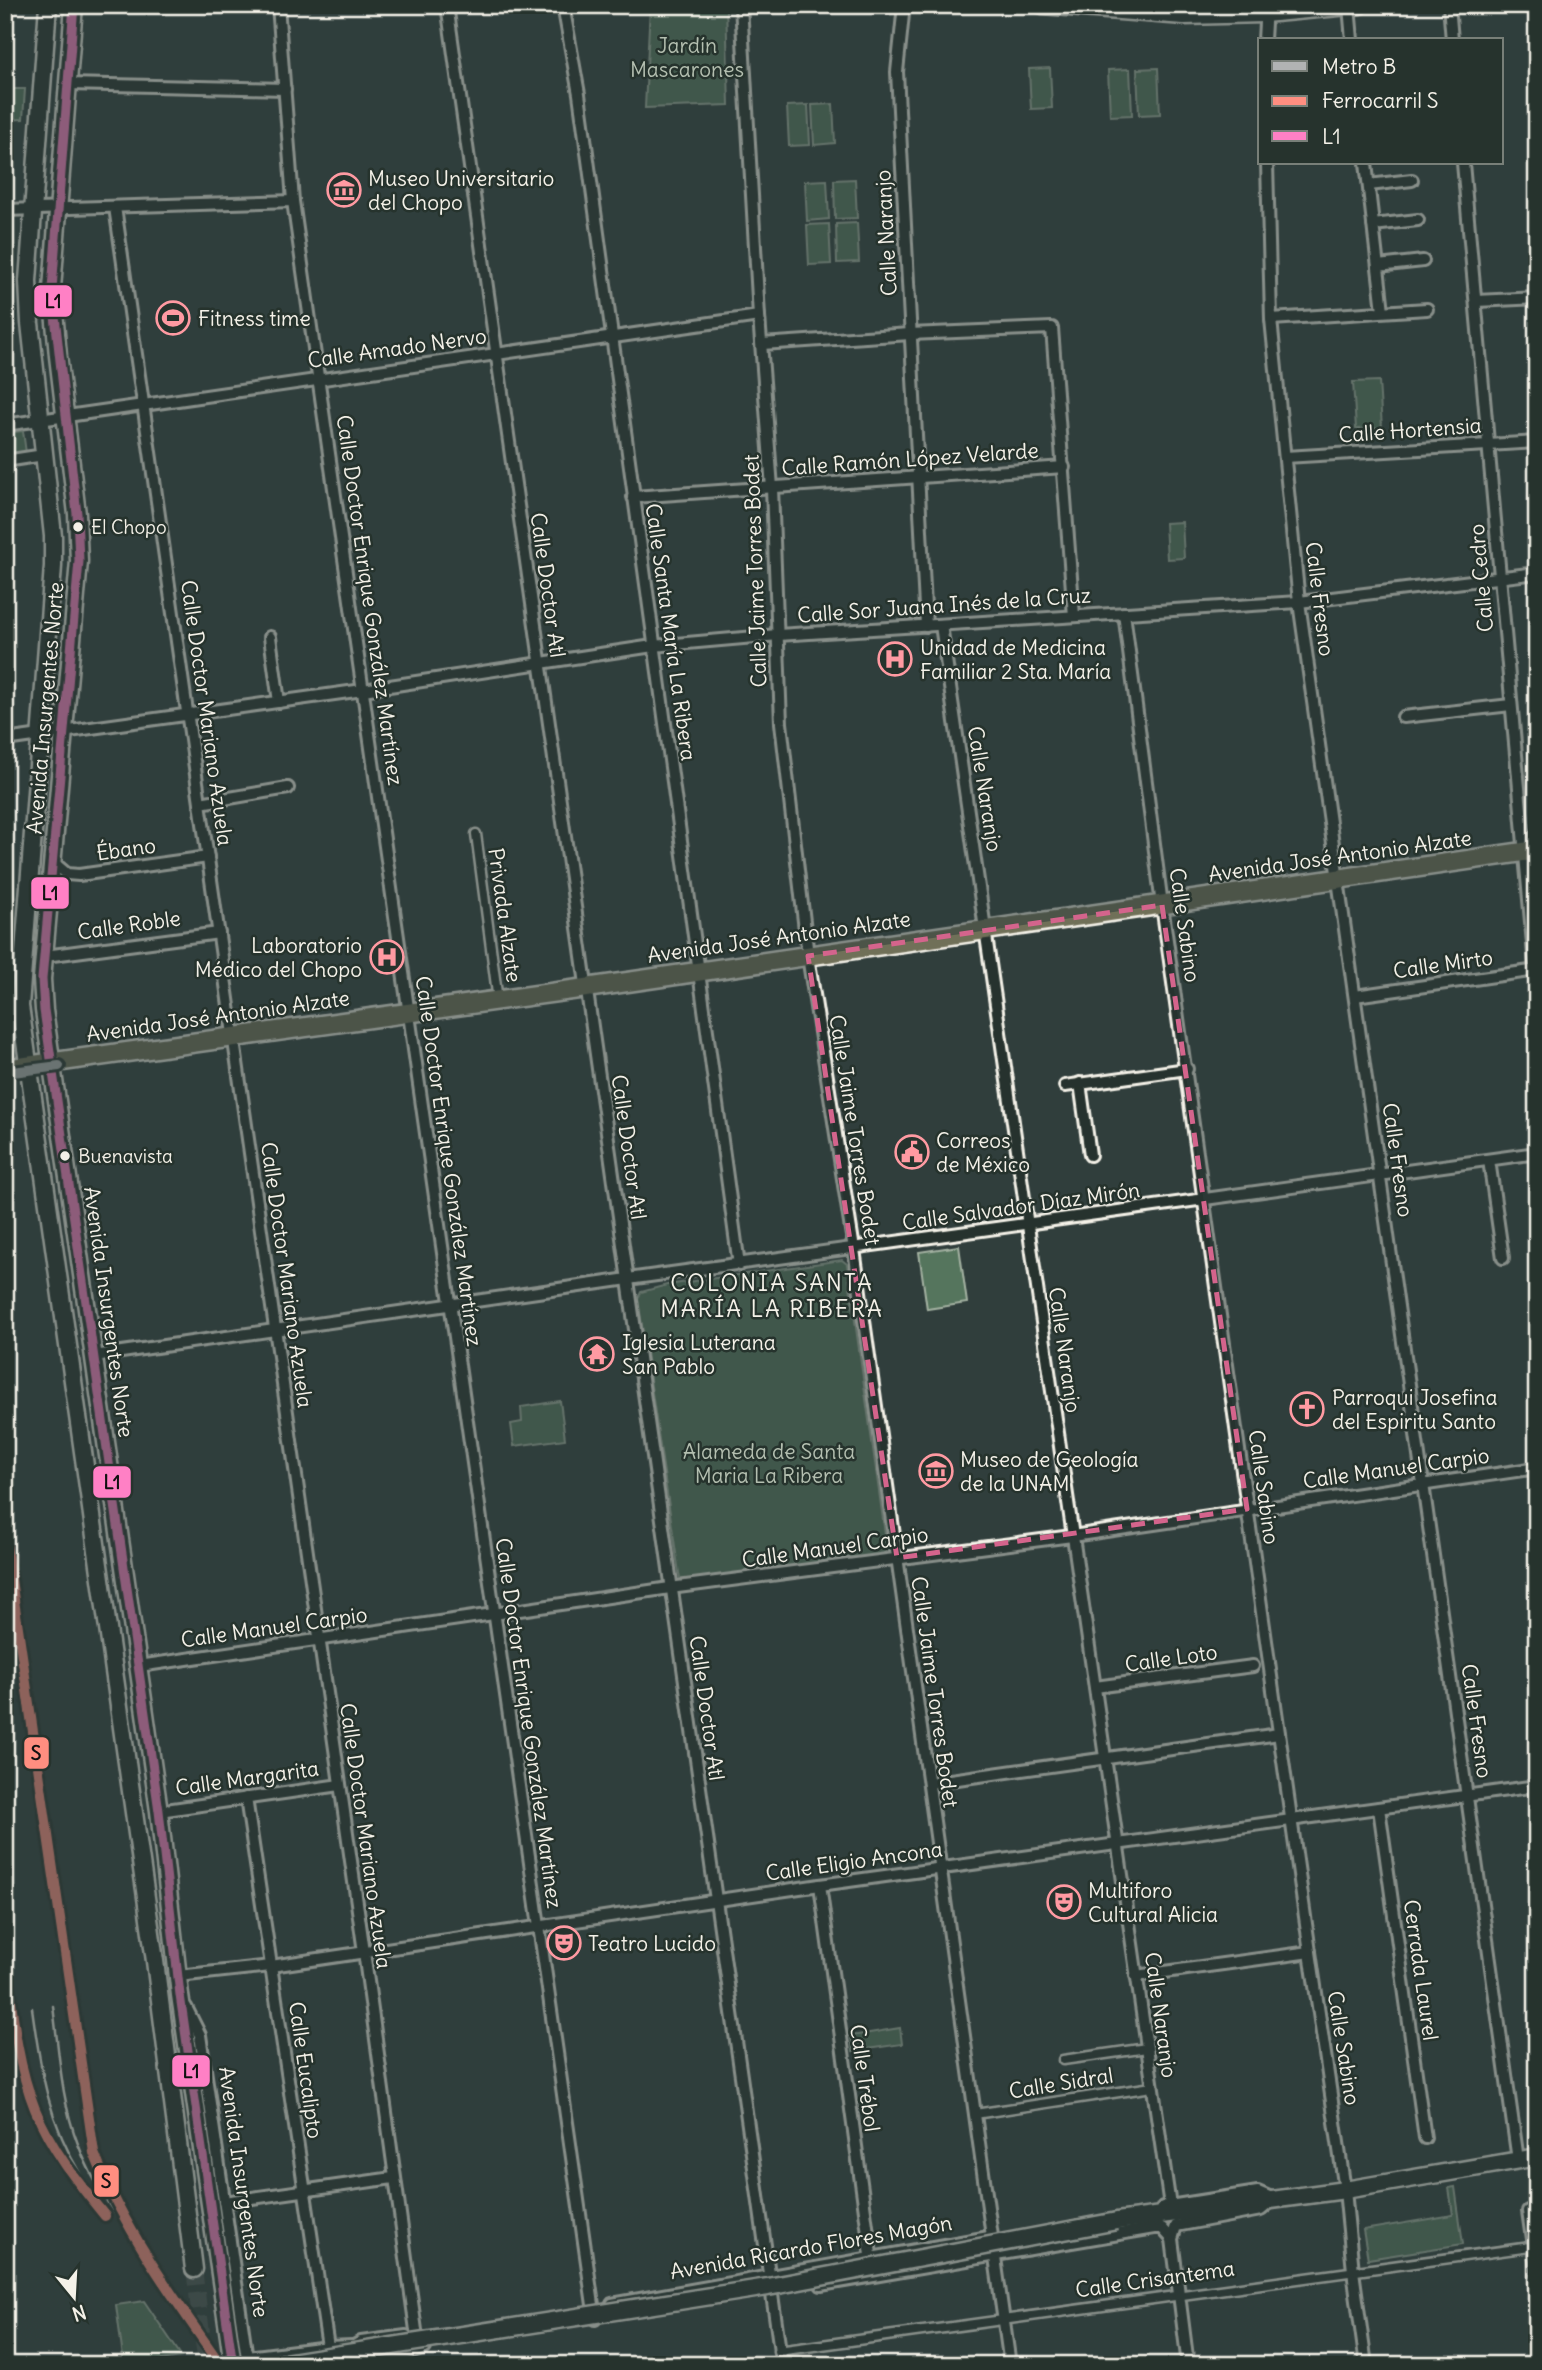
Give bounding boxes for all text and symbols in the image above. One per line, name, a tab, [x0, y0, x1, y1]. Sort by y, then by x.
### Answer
park label: Jardín Mascarones	[630, 32, 744, 83]
legend	[1258, 38, 1504, 164]
text: Metro B	[1322, 53, 1396, 80]
text: Ferrocarril S	[1322, 87, 1439, 114]
text: L1	[1322, 123, 1341, 150]
place label: Museo Universitario del Chopo	[368, 165, 554, 216]
street label: Calle Naranjo	[869, 169, 903, 297]
museum icon: Museo Universitario del Chopo	[325, 171, 363, 209]
line badge: L1	[33, 284, 73, 318]
text: L1	[44, 289, 62, 313]
sports icon: Fitness time	[154, 299, 192, 337]
place label: Fitness time	[198, 305, 311, 332]
street label: Calle Amado Nervo	[306, 322, 488, 374]
street label: Calle Hortensia	[1338, 412, 1482, 448]
street label: Calle Doctor Enrique González Martínez	[331, 413, 409, 787]
street label: Calle Ramón López Velarde	[781, 437, 1039, 481]
street label: Calle Jaime Torres Bodet	[737, 454, 773, 688]
street label: Calle Santa María La Ribera	[640, 501, 702, 763]
street label: Calle Doctor Atl	[524, 511, 572, 659]
place label: El Chopo	[91, 515, 167, 539]
marker: El Chopo	[71, 520, 85, 534]
street label: Calle Cedro	[1463, 523, 1499, 633]
street label: Calle Fresno	[1300, 540, 1340, 658]
street label: Calle Doctor Mariano Azuela	[175, 578, 239, 848]
street label: Avenida Insurgentes Norte	[21, 581, 69, 835]
street label: Calle Sor Juana Inés de la Cruz	[796, 581, 1092, 629]
place label: Unidad de Medicina Familiar 2 Sta. María	[920, 634, 1111, 685]
hospital icon: Unidad de Medicina Familiar 2 Sta. María	[876, 640, 914, 678]
street label: Calle Naranjo	[962, 724, 1008, 854]
street label: Avenida José Antonio Alzate	[1207, 824, 1473, 888]
street label: Ébano	[94, 831, 158, 867]
street label: Privada Alzate	[482, 846, 528, 984]
street label: Calle Sabino	[1164, 866, 1206, 984]
line badge: L1	[30, 876, 70, 910]
text: L1	[41, 881, 59, 905]
street label: Calle Roble	[76, 904, 182, 946]
street label: Avenida José Antonio Alzate	[646, 905, 912, 969]
place label: Laboratorio Médico del Chopo	[195, 932, 362, 983]
hospital icon: Laboratorio Médico del Chopo	[368, 938, 406, 976]
street label: Calle Mirto	[1391, 944, 1495, 984]
street label: Calle Doctor Enrique González Martínez	[410, 974, 488, 1348]
street label: Avenida José Antonio Alzate	[85, 984, 351, 1048]
street label: Calle Jaime Torres Bodet	[823, 1013, 887, 1247]
street label: Calle Doctor Atl	[605, 1073, 653, 1221]
street label: Calle Fresno	[1377, 1101, 1419, 1219]
place label: Correos de México	[936, 1127, 1030, 1178]
public building icon: Correos de México	[893, 1133, 931, 1171]
street label: Calle Doctor Mariano Azuela	[255, 1140, 319, 1410]
place label: Buenavista	[78, 1144, 173, 1168]
marker: Buenavista	[58, 1149, 72, 1163]
street label: Calle Salvador Díaz Mirón	[900, 1176, 1142, 1236]
street label: Avenida Insurgentes Norte	[78, 1185, 140, 1439]
district label: COLONIA SANTA MARÍA LA RIBERA	[660, 1268, 884, 1323]
street label: Calle Naranjo	[1043, 1285, 1087, 1415]
place label: Iglesia Luterana San Pablo	[622, 1329, 776, 1380]
temple icon: Iglesia Luterana San Pablo	[578, 1335, 616, 1373]
place label: Parroqui Josefina del Espiritu Santo	[1332, 1384, 1497, 1435]
church icon: Parroqui Josefina del Espiritu Santo	[1288, 1390, 1326, 1428]
street label: Calle Sabino	[1243, 1428, 1285, 1546]
park label: Alameda de Santa Maria La Ribera	[683, 1438, 855, 1489]
street label: Calle Manuel Carpio	[1301, 1442, 1491, 1494]
place label: Museo de Geología de la UNAM	[960, 1446, 1139, 1497]
museum icon: Museo de Geología de la UNAM	[917, 1452, 955, 1490]
line badge: L1	[92, 1465, 132, 1499]
text: L1	[103, 1470, 121, 1494]
street label: Calle Manuel Carpio	[740, 1521, 930, 1573]
street label: Calle Doctor Enrique González Martínez	[490, 1536, 568, 1910]
street label: Calle Jaime Torres Bodet	[905, 1575, 965, 1809]
street label: Calle Manuel Carpio	[179, 1601, 369, 1653]
street label: Calle Doctor Atl	[683, 1634, 731, 1782]
street label: Calle Loto	[1123, 1638, 1219, 1678]
street label: Calle Fresno	[1456, 1662, 1498, 1780]
street label: Calle Doctor Mariano Azuela	[334, 1701, 398, 1971]
line badge: S	[23, 1736, 50, 1770]
text: S	[31, 1741, 42, 1765]
street label: Calle Margarita	[174, 1755, 320, 1801]
street label: Calle Eligio Ancona	[764, 1835, 944, 1887]
place label: Multiforo Cultural Alicia	[1088, 1877, 1218, 1928]
theatre icon: Multiforo Cultural Alicia	[1045, 1883, 1083, 1921]
street label: Cerrada Laurel	[1398, 1898, 1444, 2042]
theatre icon: Teatro Lucido	[545, 1924, 583, 1962]
place label: Teatro Lucido	[588, 1930, 716, 1957]
street label: Calle Naranjo	[1139, 1950, 1183, 2080]
street label: Calle Sabino	[1322, 1989, 1366, 2107]
street label: Calle Eucalipto	[283, 2000, 329, 2140]
street label: Calle Trébol	[844, 2023, 886, 2133]
line badge: L1	[171, 2054, 211, 2088]
text: L1	[182, 2059, 200, 2083]
street label: Calle Sidral	[1007, 2061, 1115, 2105]
street label: Avenida Insurgentes Norte	[213, 2065, 275, 2319]
line badge: S	[93, 2164, 120, 2198]
text: S	[101, 2169, 112, 2193]
street label: Avenida Ricardo Flores Magón	[668, 2209, 954, 2285]
street label: Calle Crisantema	[1074, 2254, 1236, 2304]
north arrow	[38, 2262, 108, 2332]
text: N	[69, 2300, 89, 2327]

